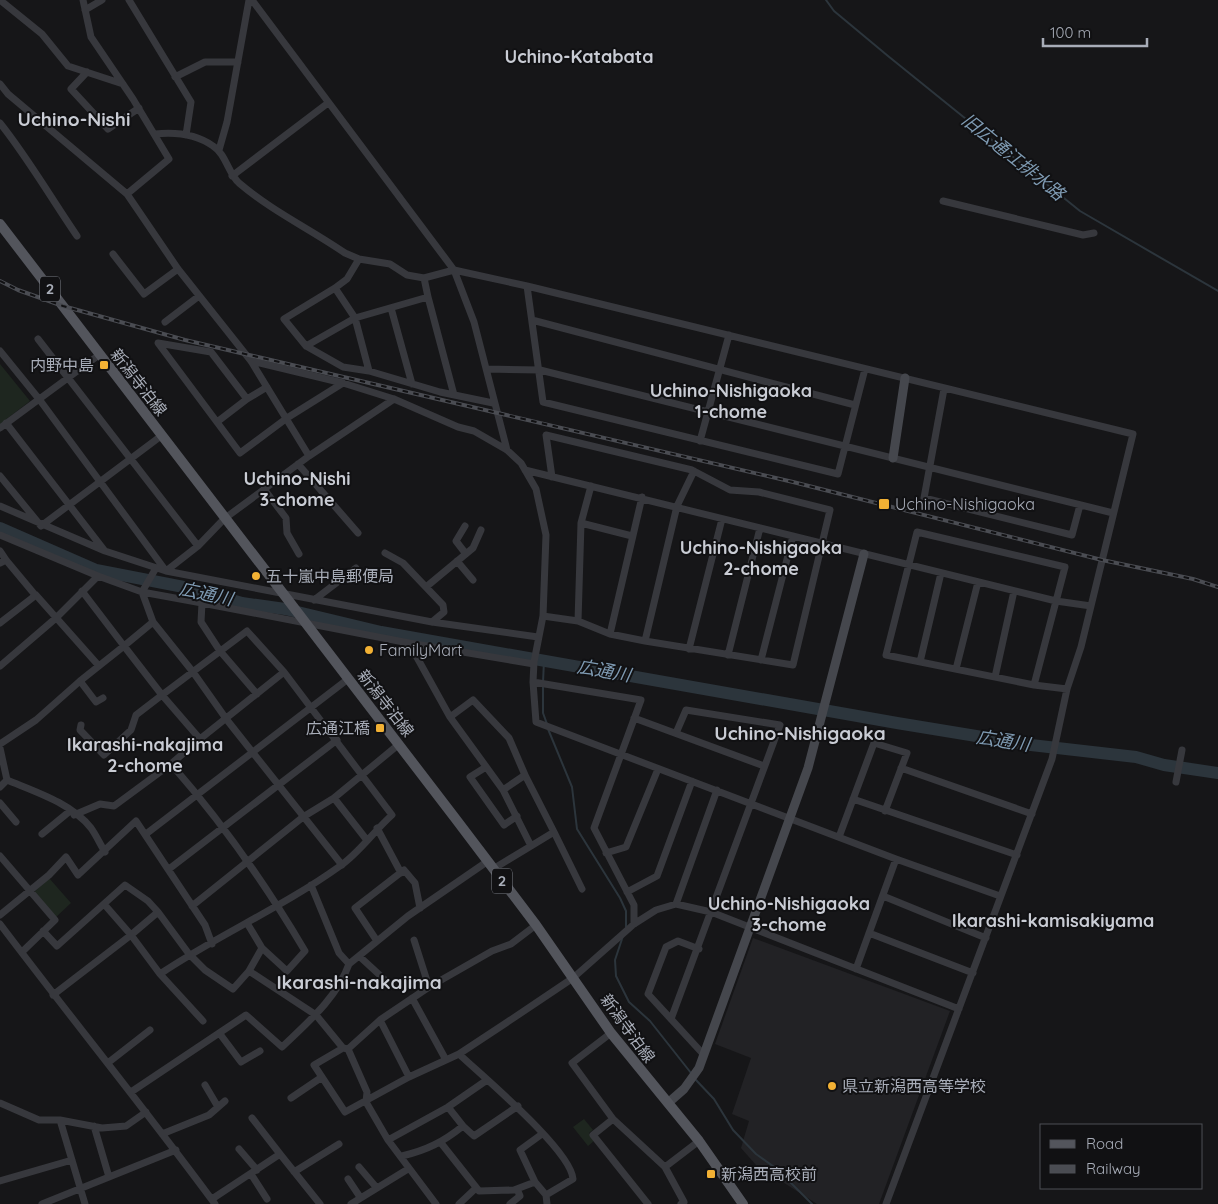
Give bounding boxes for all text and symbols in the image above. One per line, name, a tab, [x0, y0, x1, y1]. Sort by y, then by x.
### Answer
scale bar	[1043, 15, 1147, 47]
text: 100 m	[1050, 23, 1091, 42]
district label: Uchino-Katabata	[505, 45, 653, 68]
district label: Uchino-Nishi	[18, 107, 130, 131]
water label: 旧広通江排水路	[957, 108, 1071, 206]
road number: 2	[40, 276, 60, 302]
street label: 新潟寺泊線	[106, 344, 172, 420]
place label: 内野中島	[30, 355, 94, 375]
marker: 内野中島	[98, 359, 110, 371]
district label: Uchino-Nishigaoka 1-chome	[650, 379, 812, 423]
district label: Uchino-Nishi 3-chome	[244, 467, 350, 511]
place label: Uchino-Nishigaoka	[895, 494, 1035, 514]
marker: Uchino-Nishigaoka	[877, 497, 891, 511]
district label: Uchino-Nishigaoka 2-chome	[680, 536, 842, 580]
place label: 五十嵐中島郵便局	[266, 566, 394, 586]
marker: 五十嵐中島郵便局	[250, 570, 262, 582]
water label: 広通川	[177, 577, 237, 611]
place label: FamilyMart	[379, 640, 463, 660]
marker: FamilyMart	[363, 644, 375, 656]
water label: 広通川	[576, 654, 635, 687]
street label: 新潟寺泊線	[353, 665, 419, 741]
place label: 広通江橋	[306, 718, 370, 738]
district label: Uchino-Nishigaoka	[714, 721, 886, 745]
marker: 広通江橋	[374, 722, 386, 734]
water label: 広通川	[975, 725, 1034, 756]
district label: Ikarashi-nakajima 2-chome	[67, 733, 223, 777]
road number: 2	[492, 868, 512, 894]
district label: Uchino-Nishigaoka 3-chome	[708, 892, 870, 936]
district label: Ikarashi-kamisakiyama	[952, 909, 1154, 932]
district label: Ikarashi-nakajima	[276, 970, 442, 994]
street label: 新潟寺泊線	[596, 990, 660, 1066]
place label: 県立新潟西高等学校	[842, 1076, 986, 1096]
marker: 県立新潟西高等学校	[826, 1080, 838, 1092]
legend	[1040, 1124, 1203, 1189]
text: Road	[1086, 1134, 1123, 1153]
text: Railway	[1086, 1159, 1141, 1178]
place label: 新潟西高校前	[721, 1164, 817, 1184]
marker: 新潟西高校前	[705, 1168, 717, 1180]

